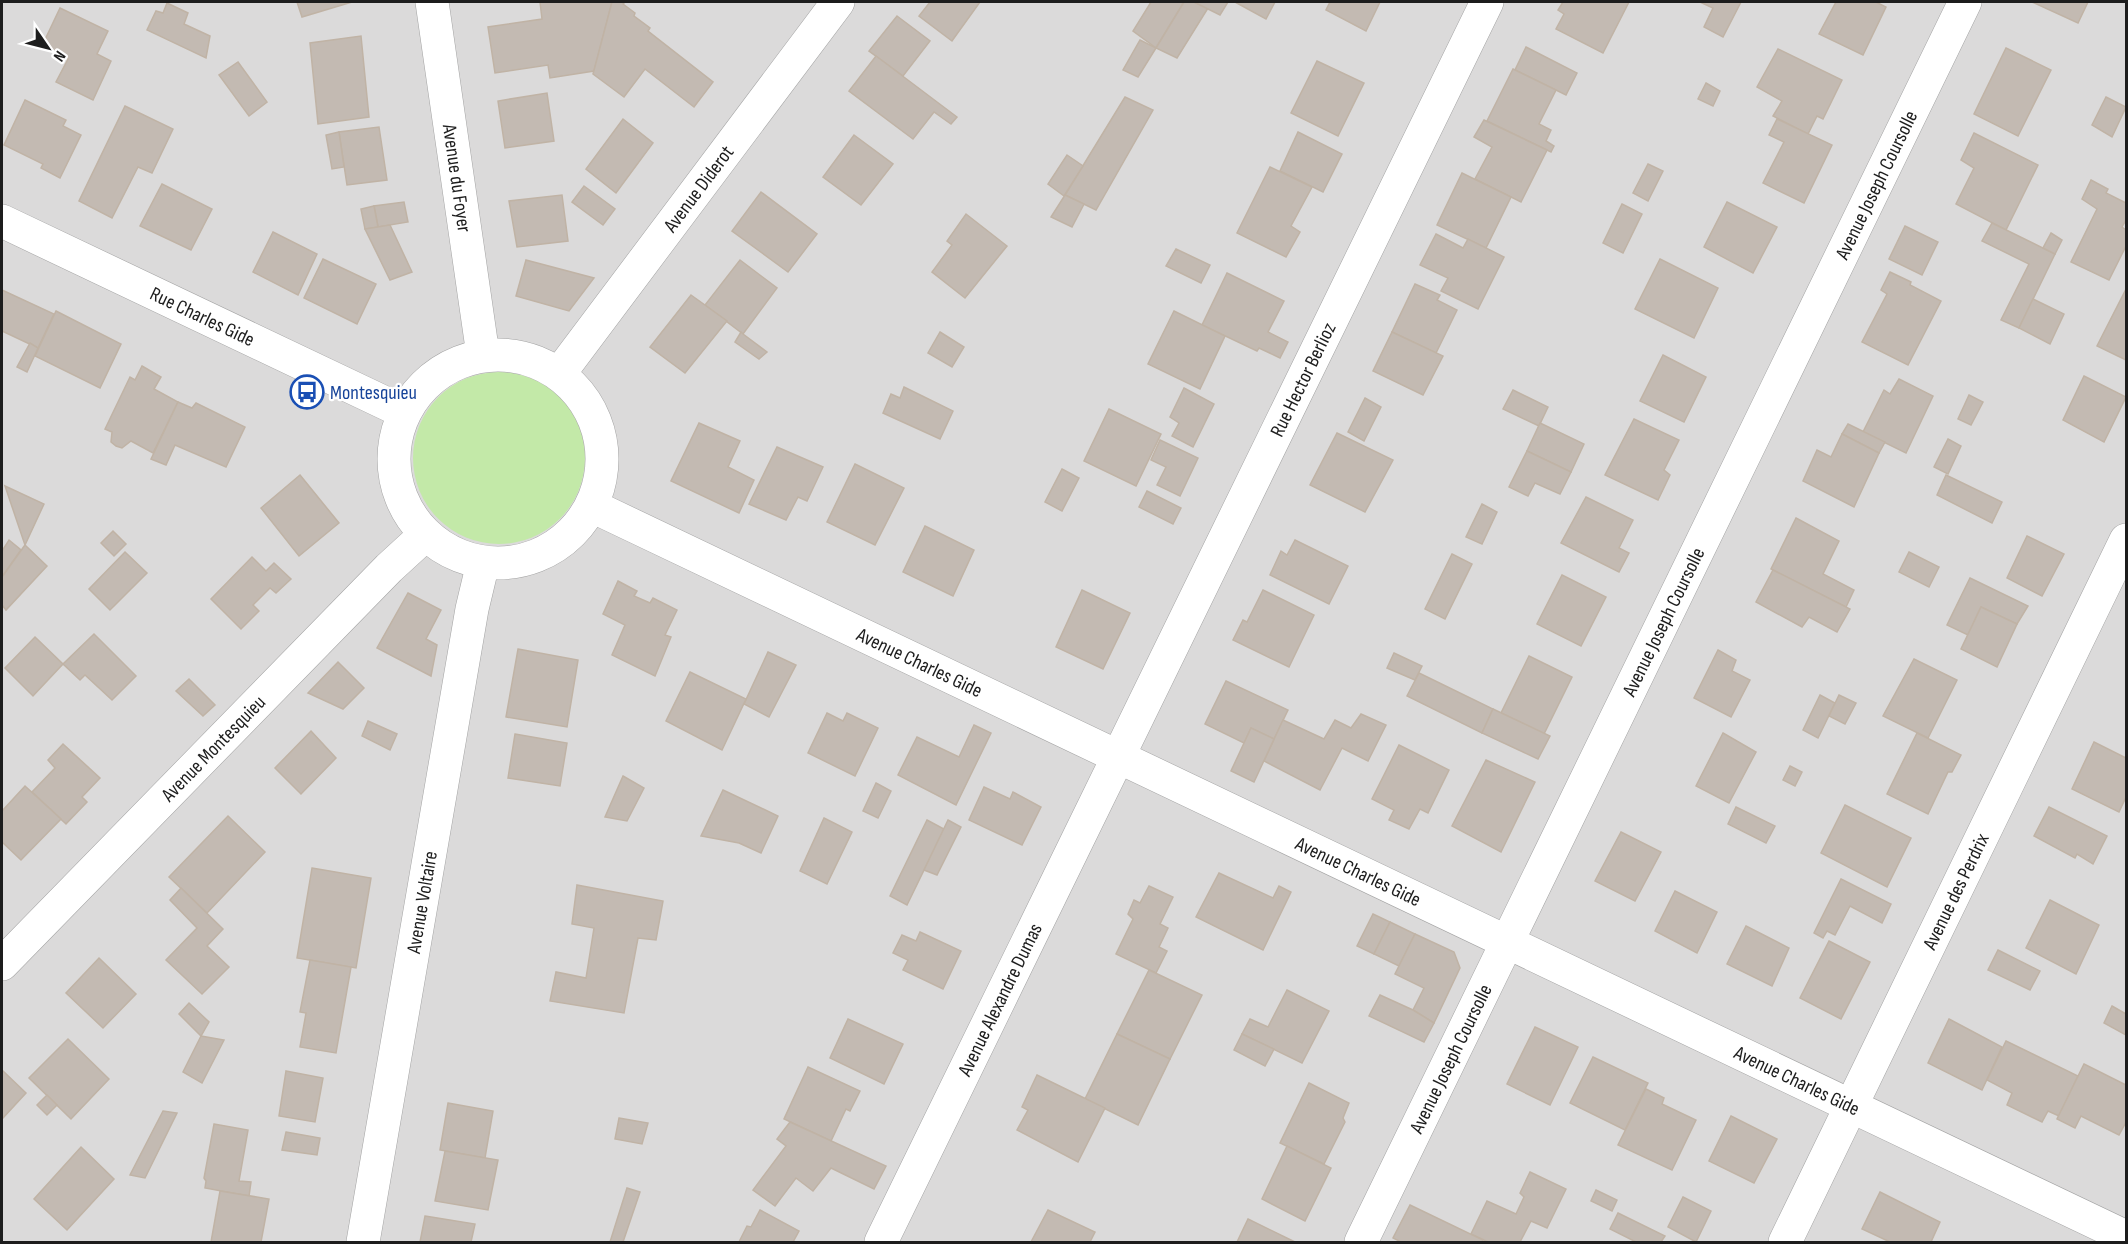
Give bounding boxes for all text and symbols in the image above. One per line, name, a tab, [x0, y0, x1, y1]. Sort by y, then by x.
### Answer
north arrow	[18, 18, 78, 78]
text: N	[49, 47, 69, 65]
street label: Avenue Joseph Coursolle	[1830, 107, 1923, 264]
street label: Avenue du Foyer	[437, 122, 476, 234]
street label: Avenue Diderot	[658, 141, 739, 238]
street label: Rue Charles Gide	[146, 282, 258, 352]
street label: Rue Hector Berlioz	[1265, 319, 1341, 441]
bus stop icon: Montesquieu	[289, 374, 325, 410]
place label: Montesquieu	[330, 381, 417, 405]
street label: Avenue Joseph Coursolle	[1617, 544, 1710, 701]
street label: Avenue Charles Gide	[852, 623, 986, 703]
street label: Avenue Montesquieu	[156, 691, 271, 808]
street label: Avenue des Perdrix	[1918, 829, 1995, 955]
street label: Avenue Charles Gide	[1290, 832, 1425, 912]
street label: Avenue Voltaire	[402, 849, 443, 956]
street label: Avenue Alexandre Dumas	[953, 920, 1048, 1081]
street label: Avenue Joseph Coursolle	[1404, 981, 1498, 1138]
street label: Avenue Charles Gide	[1729, 1041, 1863, 1121]

